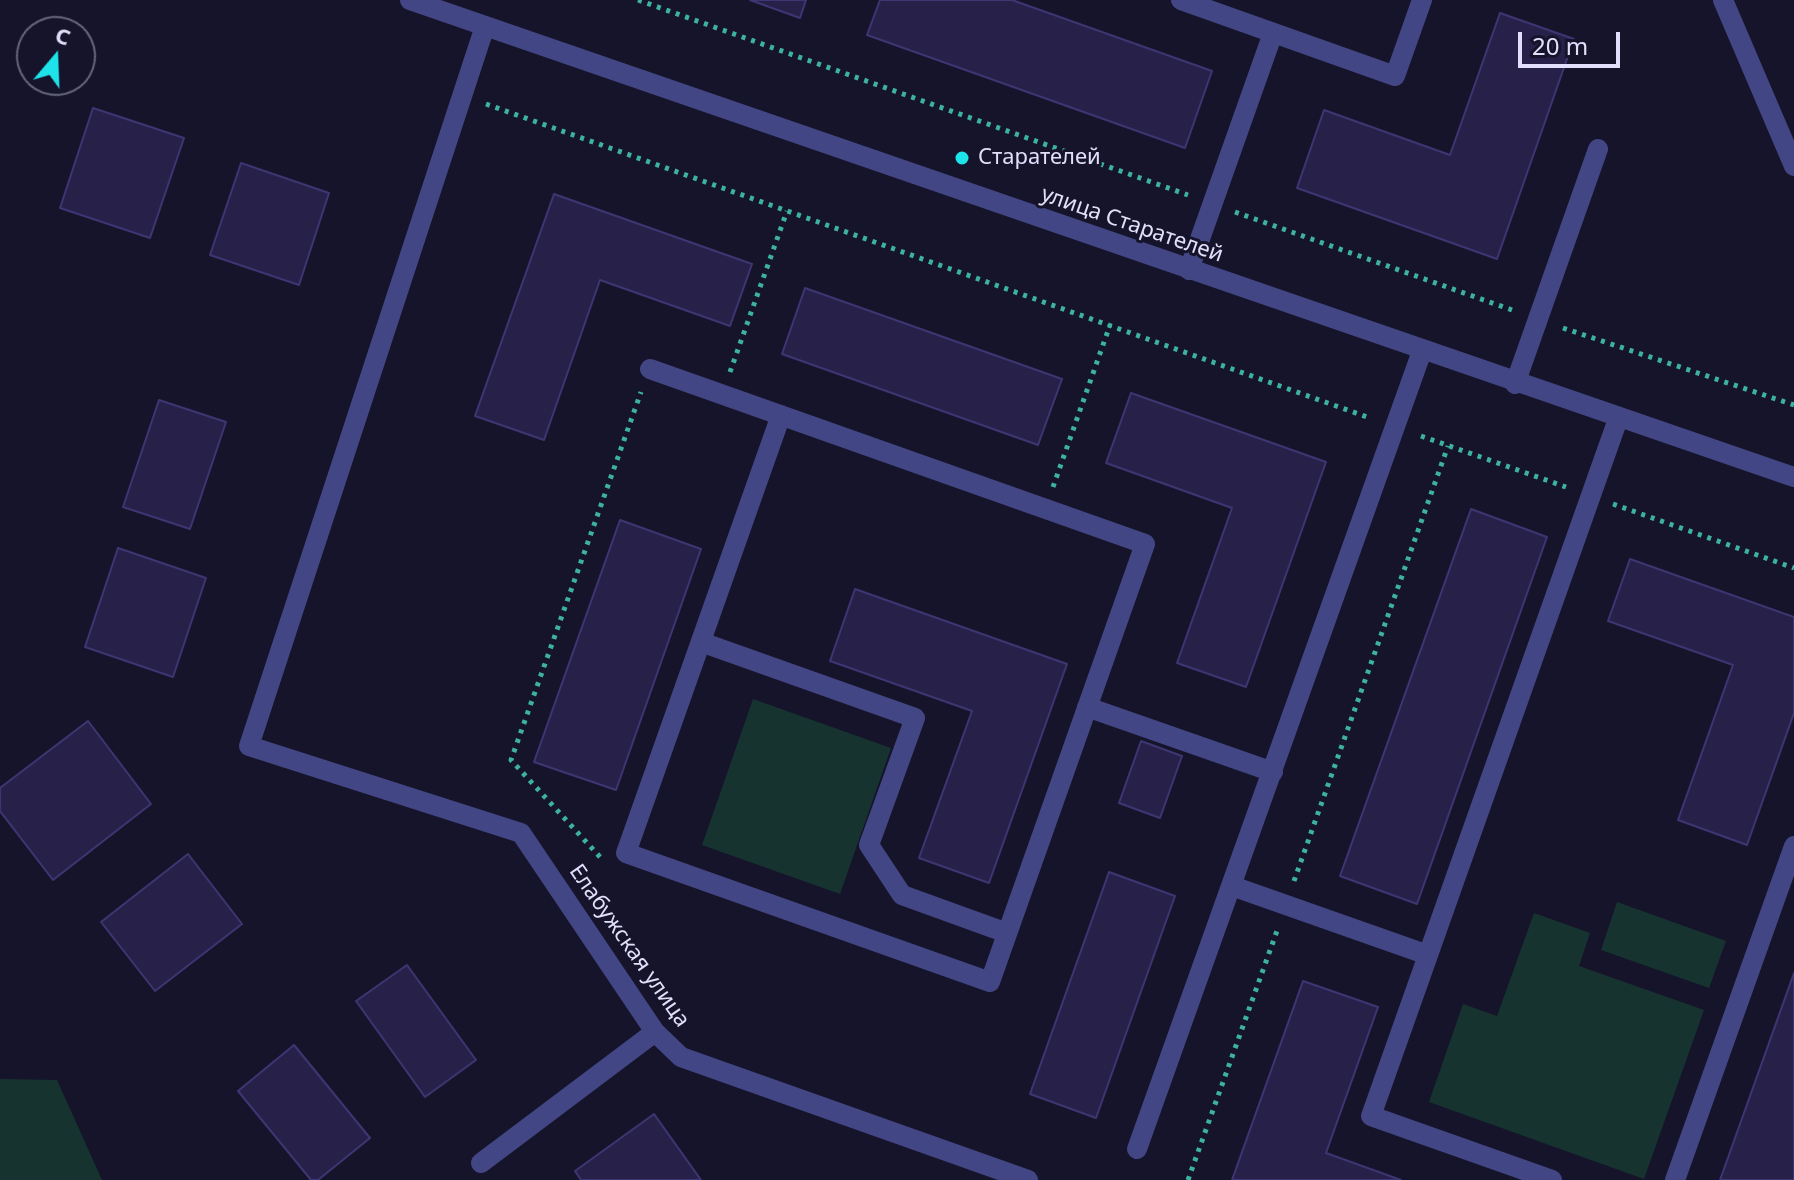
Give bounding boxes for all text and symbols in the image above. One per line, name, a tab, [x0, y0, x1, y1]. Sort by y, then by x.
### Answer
north arrow	[16, 16, 96, 96]
scale bar	[1522, 16, 1624, 66]
text: С	[52, 19, 75, 52]
text: 20 m	[1532, 29, 1588, 62]
place label: Старателей	[978, 145, 1101, 171]
marker: Старателей	[953, 149, 971, 167]
street label: улица Старателей	[1037, 181, 1227, 269]
street label: Елабужская улица	[563, 860, 695, 1032]

